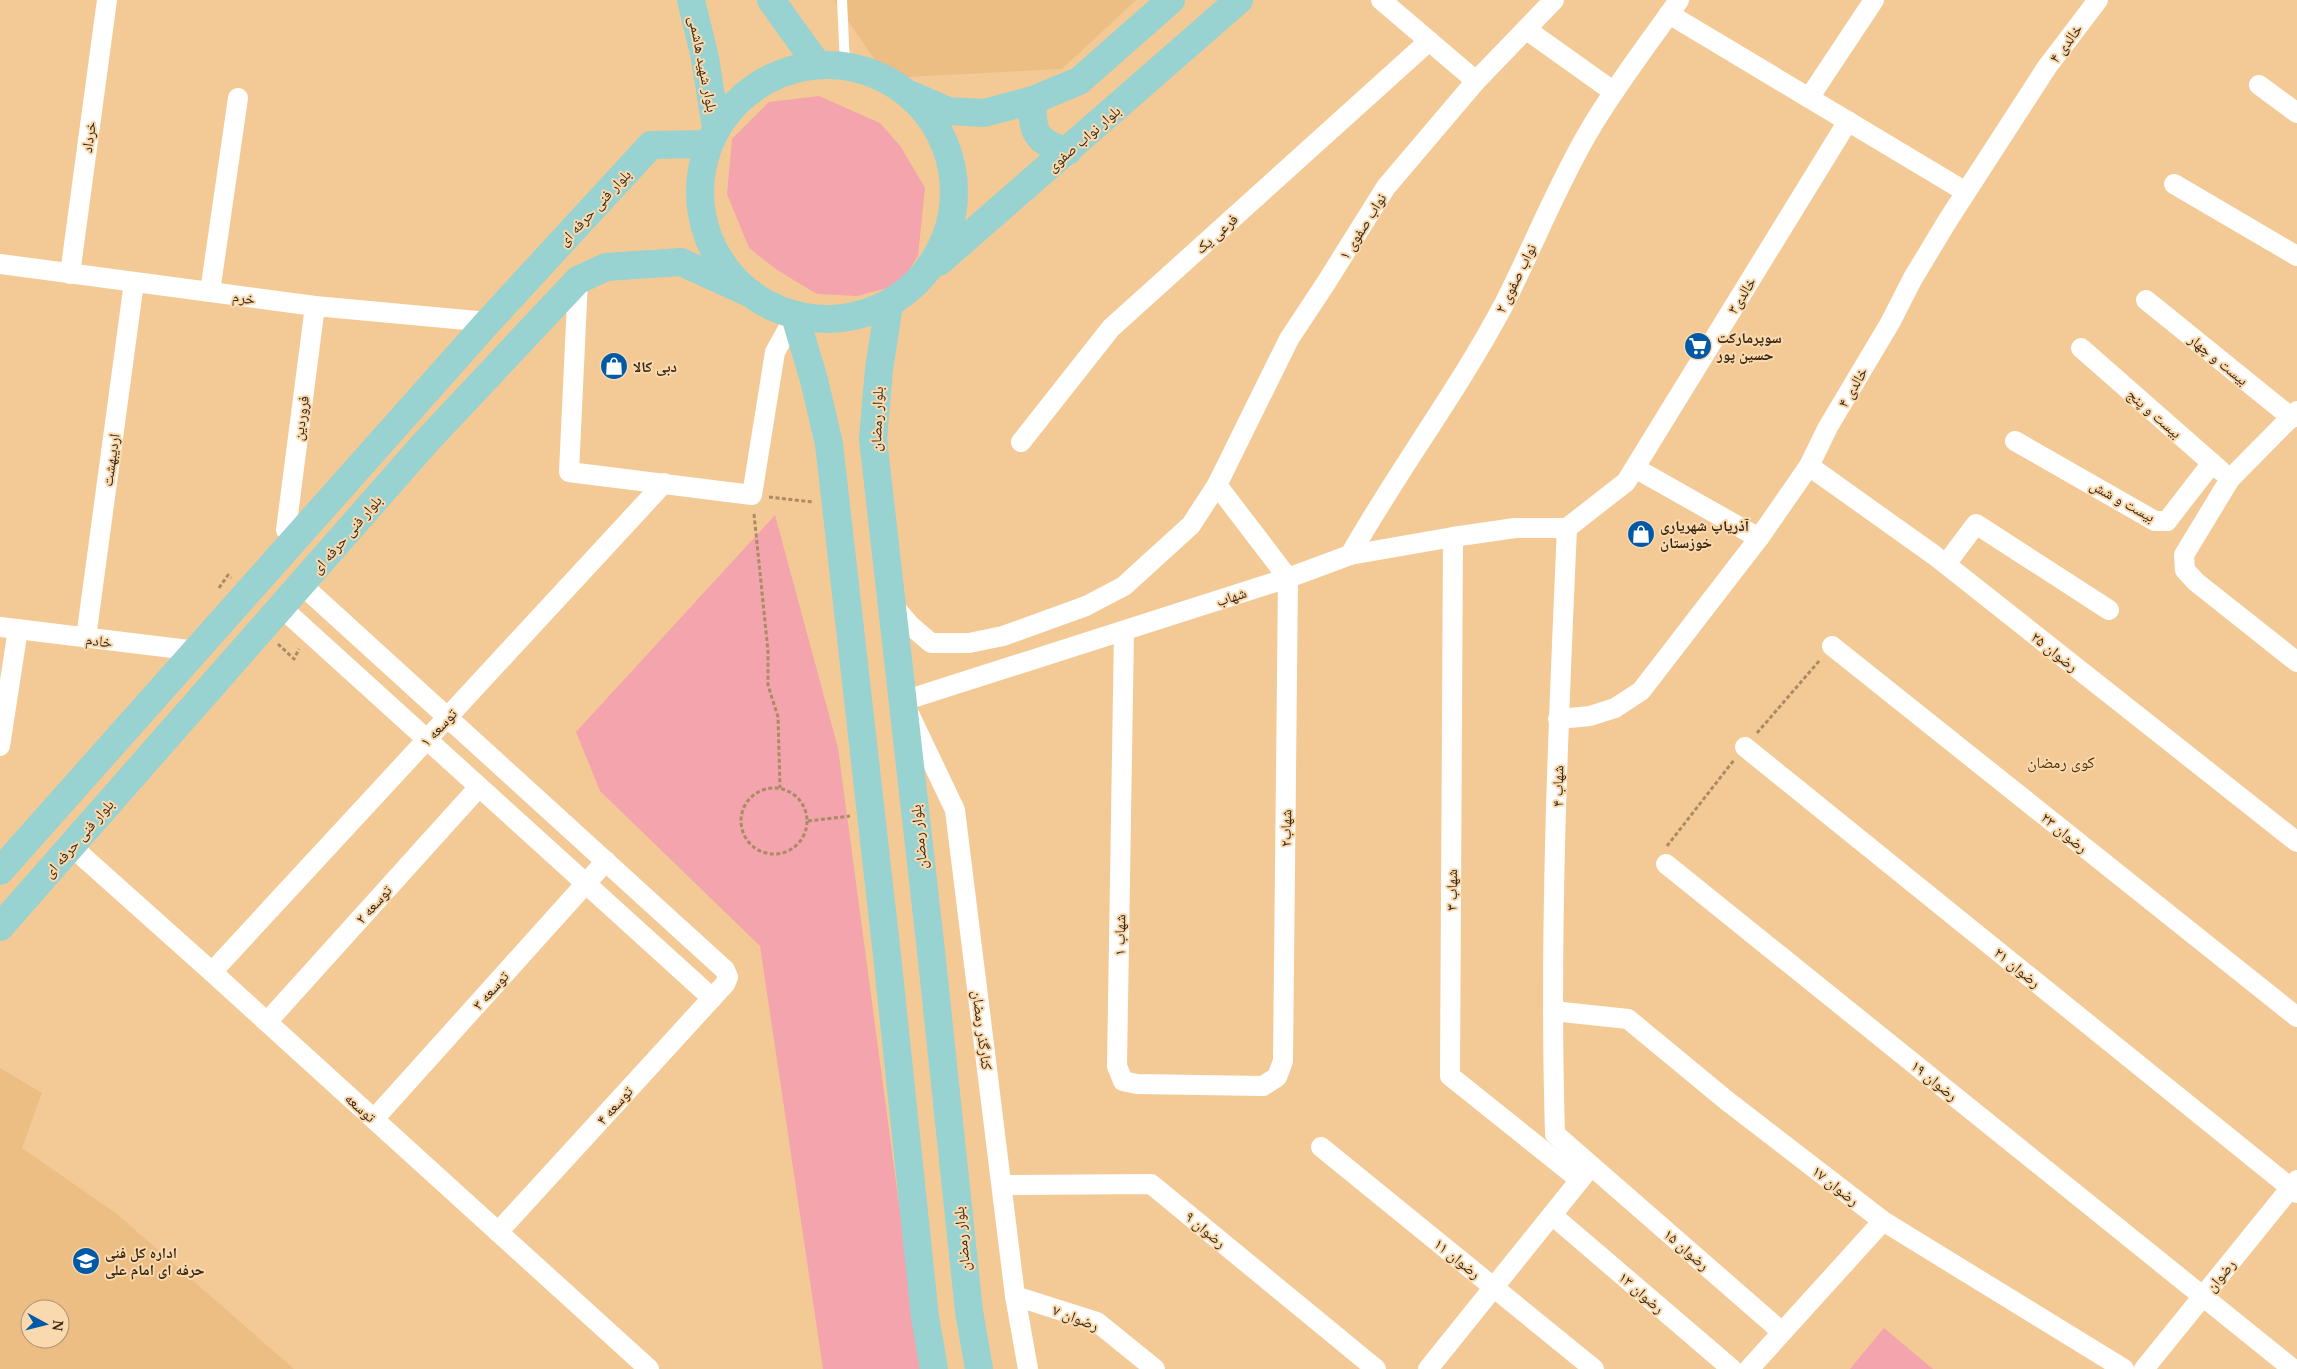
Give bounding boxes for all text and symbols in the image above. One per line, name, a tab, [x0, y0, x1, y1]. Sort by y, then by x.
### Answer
street label: بلوار شهید هاشمی	[684, 14, 723, 114]
street label: خالدی ۴	[2044, 19, 2087, 67]
street label: بلوار نواب صفوی	[1042, 100, 1125, 177]
street label: خرداد	[76, 120, 100, 154]
street label: بلوار فنی حرفه ای	[553, 164, 636, 250]
street label: نواب صفوی ۱	[1334, 189, 1391, 264]
street label: فرعی یک	[1190, 209, 1242, 258]
street label: نواب صفوی ۲	[1490, 240, 1541, 316]
street label: خالدی۳	[1722, 273, 1761, 318]
street label: خرم	[231, 286, 257, 310]
place label: سوپرمارکت حسین پور	[1716, 327, 1782, 364]
street label: بیست و چهار	[2184, 328, 2253, 389]
supermarket icon: سوپرمارکت حسین پور	[1683, 331, 1713, 361]
shop icon: دبی کالا	[599, 351, 629, 381]
place label: دبی کالا	[633, 356, 677, 376]
street label: خالدی ۴	[1832, 363, 1873, 411]
street label: بیست و پنج	[2123, 384, 2186, 443]
street label: بلوار رمضان	[865, 386, 888, 452]
street label: فروردین	[287, 394, 314, 442]
street label: اردیبهشت	[96, 432, 124, 488]
street label: بیست و شش	[2086, 474, 2159, 527]
street label: بلوار فنی حرفه ای	[306, 490, 387, 578]
place label: آذریاپ شهریاری خوزستان	[1660, 515, 1750, 552]
shop icon: آذریاپ شهریاری خوزستان	[1626, 519, 1656, 549]
street label: شهاب	[1213, 582, 1249, 610]
street label: رضوان ۲۵	[2027, 626, 2083, 677]
street label: خادم	[84, 628, 114, 653]
street label: توسعه ۱	[415, 703, 461, 751]
district label: کوی رمضان	[2027, 751, 2095, 773]
street label: شهاب ۴	[1547, 765, 1567, 807]
street label: بلوار فنی حرفه ای	[38, 794, 119, 882]
street label: بلوار رمضان	[905, 804, 932, 870]
street label: رضوان ۲۳	[2037, 807, 2093, 858]
street label: شهاب۲	[1275, 809, 1295, 847]
street label: شهاب ۳	[1441, 869, 1461, 911]
street label: توسعه ۲	[350, 880, 396, 928]
street label: شهاب ۱	[1109, 914, 1129, 956]
street label: رضوان ۲۱	[1990, 942, 2046, 993]
street label: توسعه ۳	[467, 966, 513, 1014]
street label: کنارگذر رمضان	[967, 989, 998, 1071]
street label: رضوان ۱۹	[1907, 1055, 1963, 1106]
street label: توسعه ۴	[591, 1081, 637, 1129]
street label: توسعه	[341, 1088, 381, 1127]
street label: رضوان ۱۷	[1808, 1160, 1864, 1211]
street label: بلوار رمضان	[948, 1206, 975, 1272]
street label: رضوان ۹	[1181, 1206, 1231, 1253]
street label: رضوان ۱۵	[1659, 1224, 1714, 1275]
street label: رضوان ۱۱	[1430, 1233, 1486, 1284]
place label: اداره کل فنی حرفه ای امام علی	[105, 1242, 205, 1280]
school or university icon: اداره کل فنی حرفه ای امام علی	[71, 1246, 101, 1276]
street label: رضوان	[2201, 1254, 2240, 1296]
street label: رضوان ۱۳	[1614, 1267, 1669, 1318]
north arrow	[20, 1299, 70, 1349]
street label: رضوان ۷	[1050, 1299, 1102, 1336]
text: N	[48, 1319, 69, 1332]

